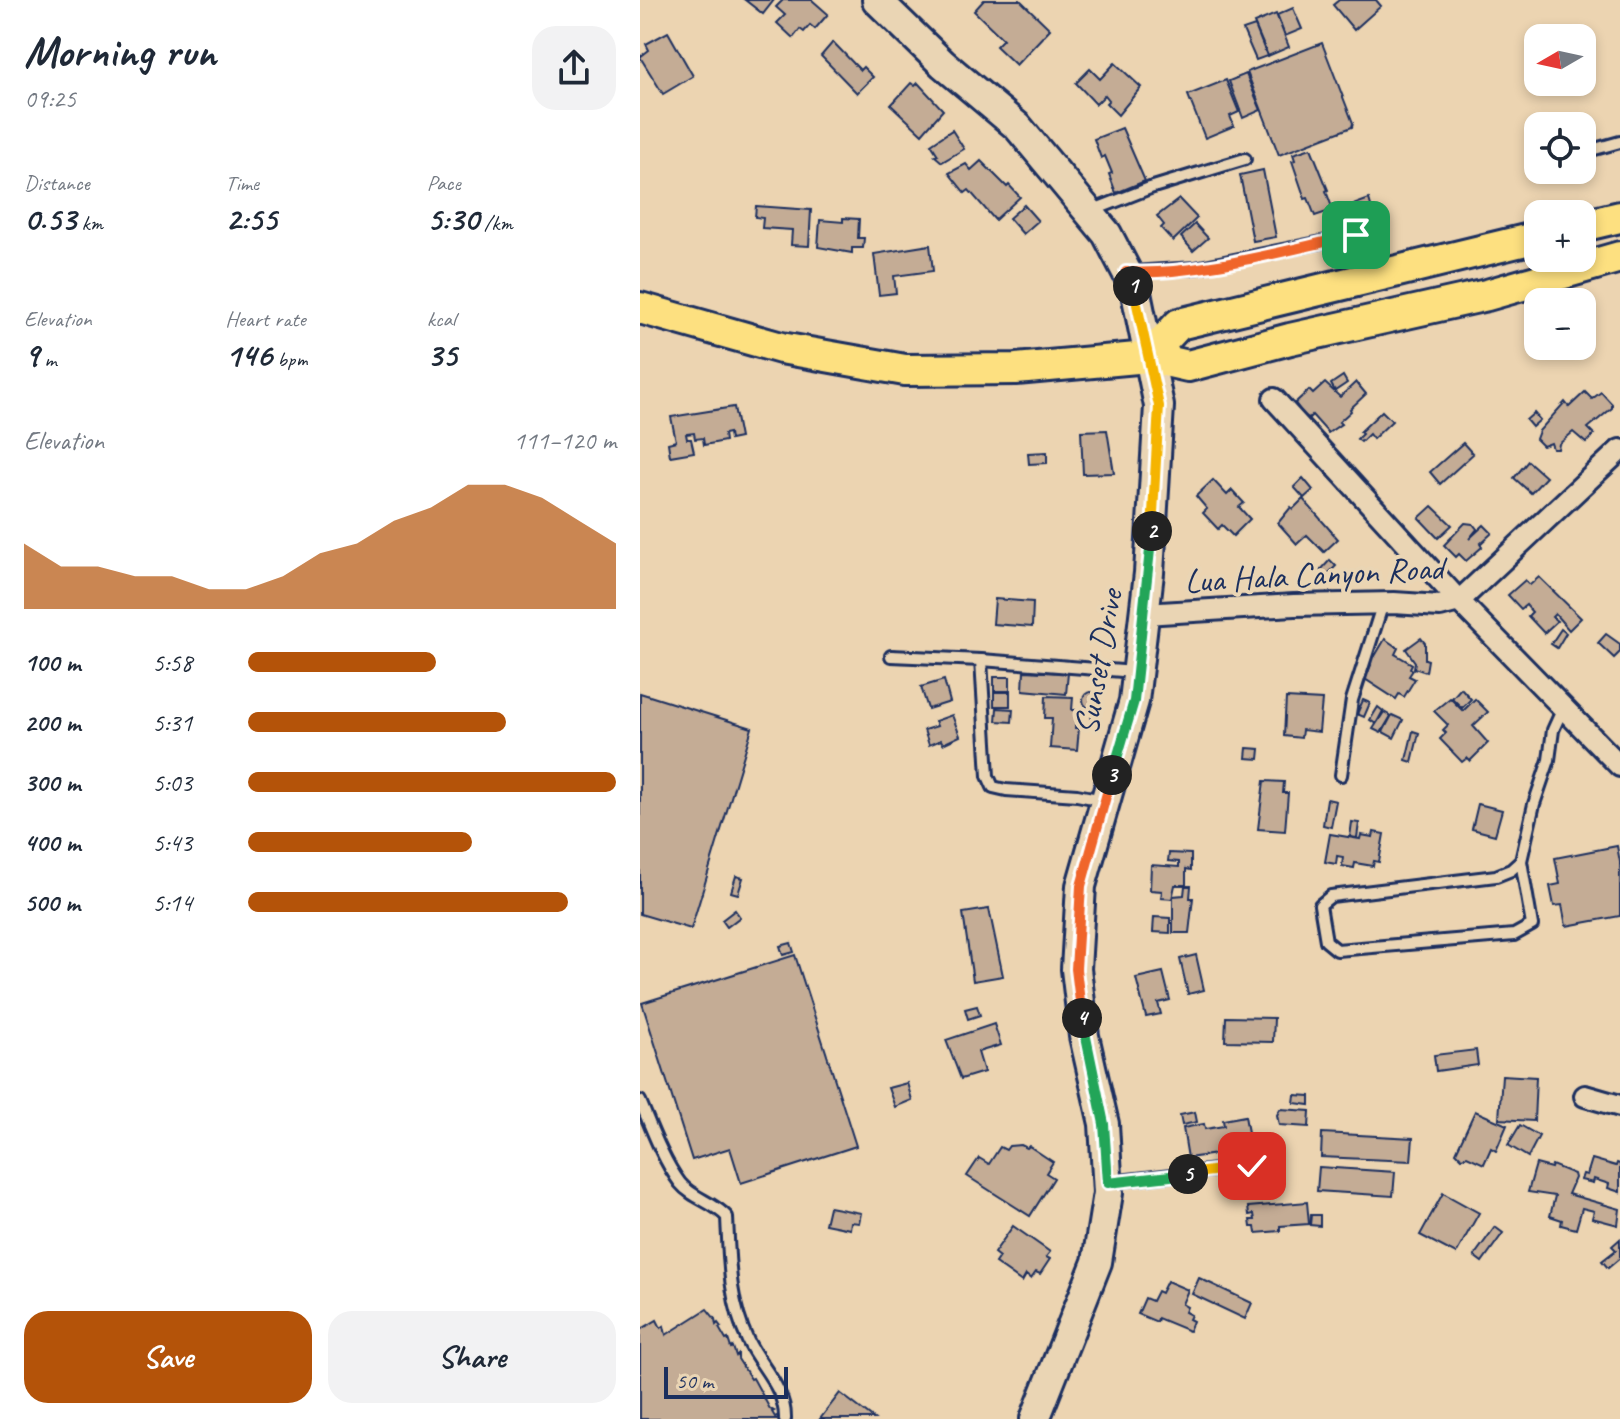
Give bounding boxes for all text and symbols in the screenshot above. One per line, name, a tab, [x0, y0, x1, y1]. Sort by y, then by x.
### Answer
text: Morning run	[24, 24, 216, 79]
north arrow	[1524, 24, 1596, 96]
map controls	[1524, 24, 1596, 360]
button: share	[532, 26, 616, 110]
text: 09:25	[24, 82, 76, 115]
button: locate	[1524, 112, 1596, 184]
text: Distance	[24, 169, 90, 197]
text: Time	[225, 169, 259, 197]
text: Pace	[427, 169, 461, 197]
text: 0.53	[24, 197, 76, 240]
text: 2:55	[225, 197, 277, 240]
text: 5:30	[427, 197, 479, 240]
button: +	[1524, 200, 1596, 272]
pin	[1322, 201, 1390, 269]
text: km	[76, 209, 103, 237]
text: /km	[479, 209, 513, 237]
icon: arrive	[1334, 213, 1378, 257]
pin: 1	[1113, 266, 1153, 306]
text: 1	[1128, 272, 1138, 300]
button: −	[1524, 288, 1596, 360]
text: Elevation	[24, 305, 92, 333]
text: Heart rate	[225, 305, 306, 333]
text: kcal	[427, 305, 456, 333]
text: 9	[24, 333, 39, 376]
text: 146	[225, 333, 272, 376]
text: 35	[427, 333, 457, 376]
text: m	[39, 345, 57, 373]
text: bpm	[272, 345, 307, 373]
text: Elevation	[24, 424, 104, 457]
text: 111–120 m	[513, 424, 616, 457]
pin: 2	[1132, 511, 1172, 551]
text: 2	[1147, 517, 1157, 545]
street label: Lua Hala Canyon Road	[1184, 545, 1450, 602]
street label: Sunset Drive	[1064, 583, 1132, 738]
text: 100 m	[24, 646, 80, 679]
text: 5:58	[152, 646, 192, 679]
text: 200 m	[24, 706, 80, 739]
text: 5:31	[152, 706, 192, 739]
pin: 3	[1092, 755, 1132, 795]
text: 3	[1107, 761, 1117, 789]
text: 300 m	[24, 766, 80, 799]
text: 5:03	[152, 766, 192, 799]
text: 400 m	[24, 826, 80, 859]
text: 5:43	[152, 826, 192, 859]
text: 500 m	[24, 886, 80, 919]
text: 5:14	[152, 886, 192, 919]
pin: 4	[1062, 998, 1102, 1038]
text: 4	[1077, 1004, 1087, 1032]
pin	[1218, 1132, 1286, 1200]
icon: check	[1230, 1144, 1274, 1188]
pin: 5	[1168, 1154, 1208, 1194]
text: 5	[1183, 1160, 1193, 1188]
button: Save	[24, 1311, 312, 1403]
button: Share	[328, 1311, 616, 1403]
scale bar	[664, 1363, 788, 1399]
text: 50 m	[676, 1367, 713, 1395]

